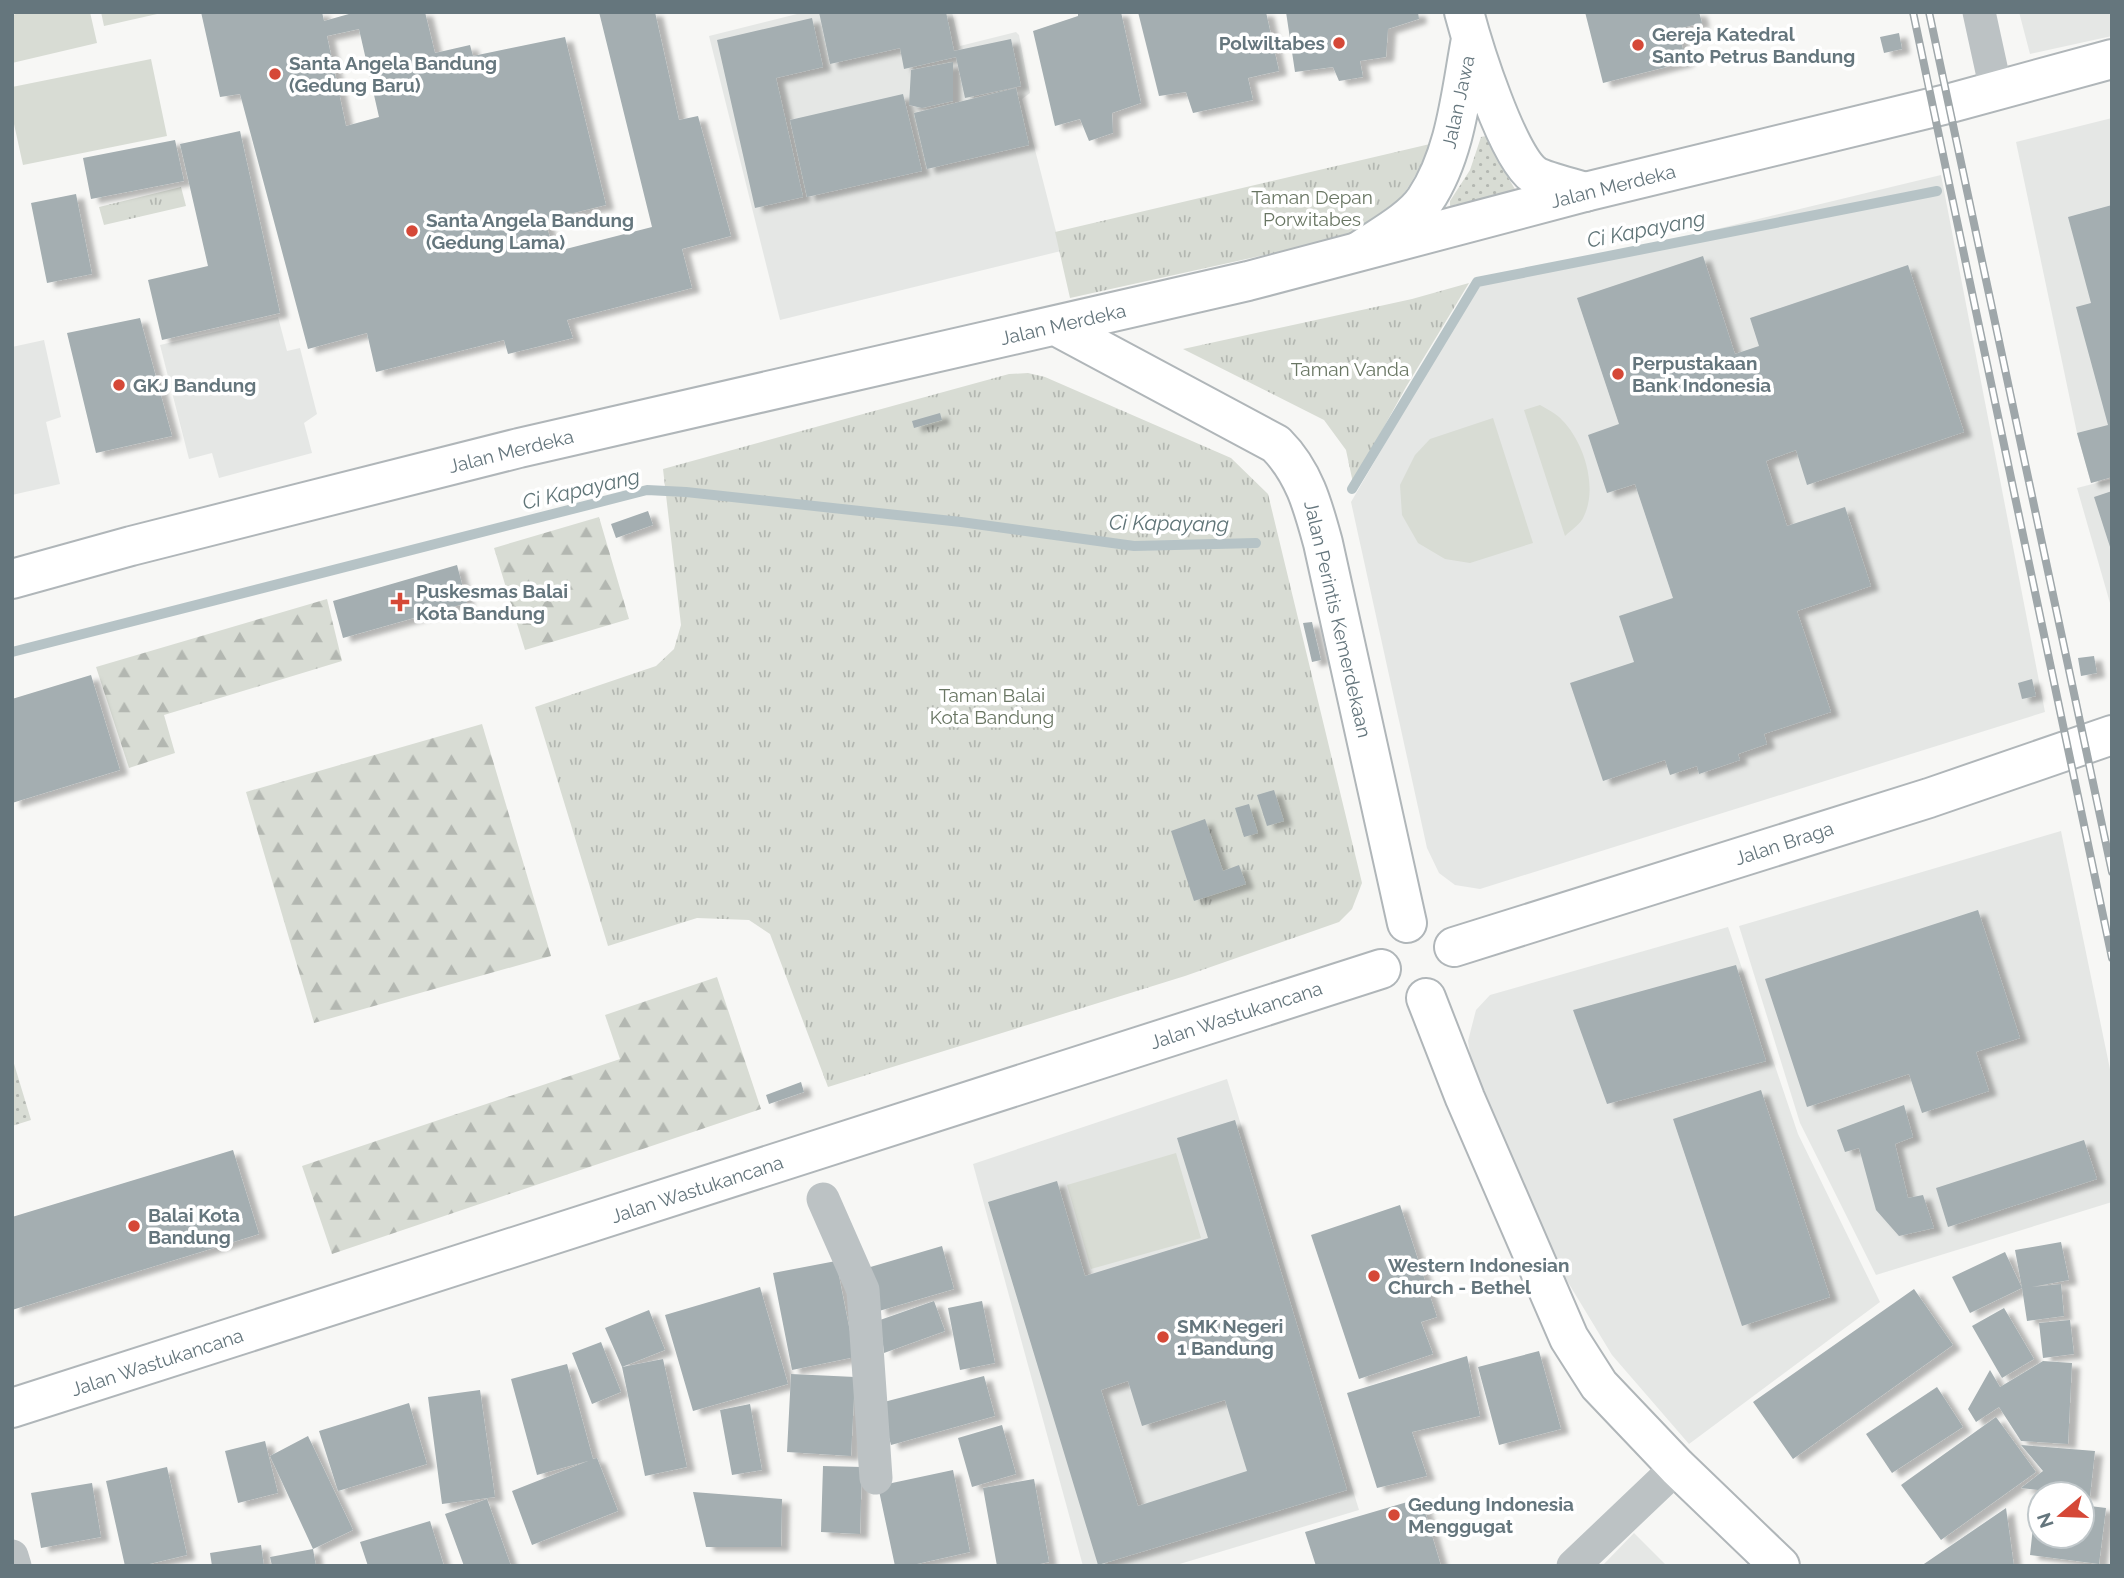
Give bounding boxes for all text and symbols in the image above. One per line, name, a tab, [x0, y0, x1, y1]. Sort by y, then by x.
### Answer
place label: Gereja Katedral Santo Petrus Bandung	[1652, 23, 1855, 67]
place label: Polwiltabes	[1219, 32, 1325, 54]
marker: Polwiltabes	[1331, 35, 1347, 51]
marker: Gereja Katedral Santo Petrus Bandung	[1630, 37, 1646, 53]
place label: Santa Angela Bandung (Gedung Baru)	[289, 52, 497, 96]
street label: Jalan Jawa	[1437, 53, 1479, 151]
marker: Santa Angela Bandung (Gedung Baru)	[267, 66, 283, 82]
street label: Jalan Merdeka	[1548, 160, 1678, 212]
park label: Taman Depan Porwitabes	[1251, 186, 1373, 230]
water label: Ci Kapayang	[1585, 205, 1707, 253]
place label: Santa Angela Bandung (Gedung Lama)	[426, 209, 634, 253]
marker: Santa Angela Bandung (Gedung Lama)	[404, 223, 420, 239]
street label: Jalan Merdeka	[998, 299, 1128, 349]
place label: Perpustakaan Bank Indonesia	[1632, 352, 1771, 396]
park label: Taman Vanda	[1291, 358, 1409, 380]
marker: Perpustakaan Bank Indonesia	[1610, 366, 1626, 382]
place label: GKJ Bandung	[133, 374, 256, 396]
marker: GKJ Bandung	[111, 377, 127, 393]
street label: Jalan Merdeka	[446, 425, 576, 477]
water label: Ci Kapayang	[520, 463, 642, 515]
street label: Jalan Perintis Kemerdekaan	[1300, 498, 1376, 740]
water label: Ci Kapayang	[1109, 509, 1229, 537]
place label: Puskesmas Balai Kota Bandung	[416, 580, 568, 624]
marker: Puskesmas Balai Kota Bandung	[390, 592, 410, 612]
park label: Taman Balai Kota Bandung	[930, 684, 1054, 728]
street label: Jalan Braga	[1732, 817, 1836, 869]
street label: Jalan Wastukancana	[1147, 977, 1325, 1053]
street label: Jalan Wastukancana	[608, 1151, 786, 1227]
place label: Balai Kota Bandung	[148, 1204, 240, 1248]
marker: Balai Kota Bandung	[126, 1218, 142, 1234]
place label: Western Indonesian Church - Bethel	[1388, 1254, 1570, 1298]
marker: Western Indonesian Church - Bethel	[1366, 1268, 1382, 1284]
place label: SMK Negeri 1 Bandung	[1177, 1315, 1283, 1359]
street label: Jalan Wastukancana	[68, 1324, 246, 1400]
marker: SMK Negeri 1 Bandung	[1155, 1329, 1171, 1345]
north arrow	[2026, 1480, 2096, 1550]
place label: Gedung Indonesia Menggugat	[1408, 1493, 1574, 1537]
marker: Gedung Indonesia Menggugat	[1386, 1507, 1402, 1523]
text: N	[2032, 1510, 2058, 1531]

